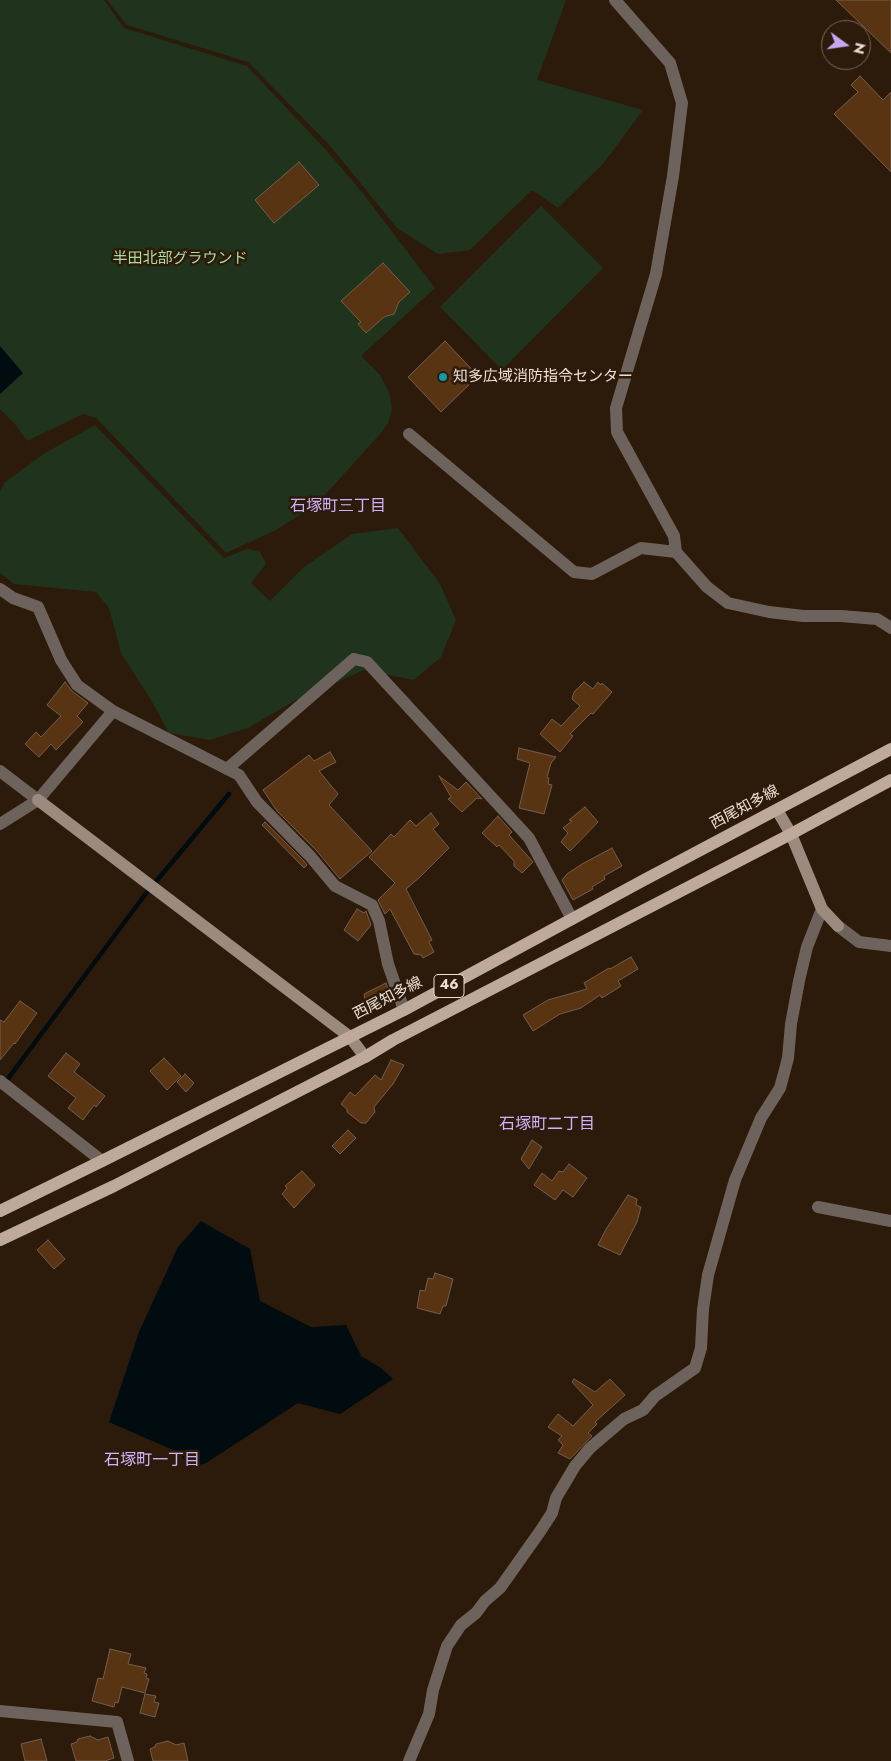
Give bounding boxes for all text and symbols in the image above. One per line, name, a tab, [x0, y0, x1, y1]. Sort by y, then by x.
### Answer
north arrow	[821, 20, 871, 70]
text: N	[849, 41, 871, 56]
park label: 半田北部グラウンド	[113, 250, 247, 268]
place label: 知多広域消防指令センター	[453, 368, 633, 386]
marker: 知多広域消防指令センター	[437, 371, 449, 383]
district label: 石塚町三丁目	[290, 497, 386, 517]
street label: 西尾知多線	[708, 782, 782, 834]
street label: 西尾知多線	[351, 974, 425, 1024]
road number: 46	[434, 974, 464, 998]
district label: 石塚町二丁目	[499, 1115, 595, 1135]
district label: 石塚町一丁目	[104, 1451, 200, 1471]

